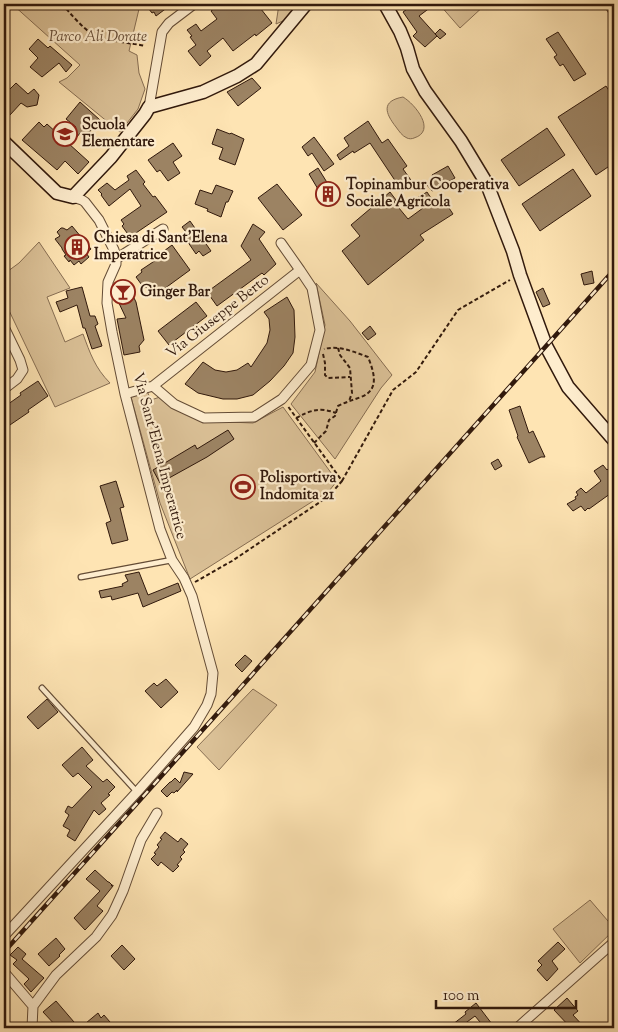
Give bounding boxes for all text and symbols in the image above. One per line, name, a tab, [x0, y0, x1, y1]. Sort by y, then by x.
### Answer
park label: Parco Ali Dorate	[49, 27, 147, 48]
place label: Scuola Elementare	[82, 115, 155, 153]
school or university icon: Scuola Elementare	[52, 121, 78, 147]
place label: Topinambur Cooperativa Sociale Agricola	[346, 175, 509, 213]
building icon: Topinambur Cooperativa Sociale Agricola	[315, 181, 341, 207]
place label: Chiesa di Sant'Elena Imperatrice	[94, 228, 228, 266]
building icon: Chiesa di Sant'Elena Imperatrice	[64, 234, 90, 260]
street label: Via Giuseppe Berto	[162, 270, 274, 364]
bar icon: Ginger Bar	[110, 279, 136, 305]
place label: Ginger Bar	[140, 282, 210, 303]
street label: Via Sant'Elena Imperatrice	[127, 370, 191, 542]
place label: Polisportiva Indomita 21	[260, 468, 337, 506]
sports icon: Polisportiva Indomita 21	[230, 474, 256, 500]
scale bar	[436, 977, 576, 1009]
text: 100 m	[443, 986, 480, 1007]

